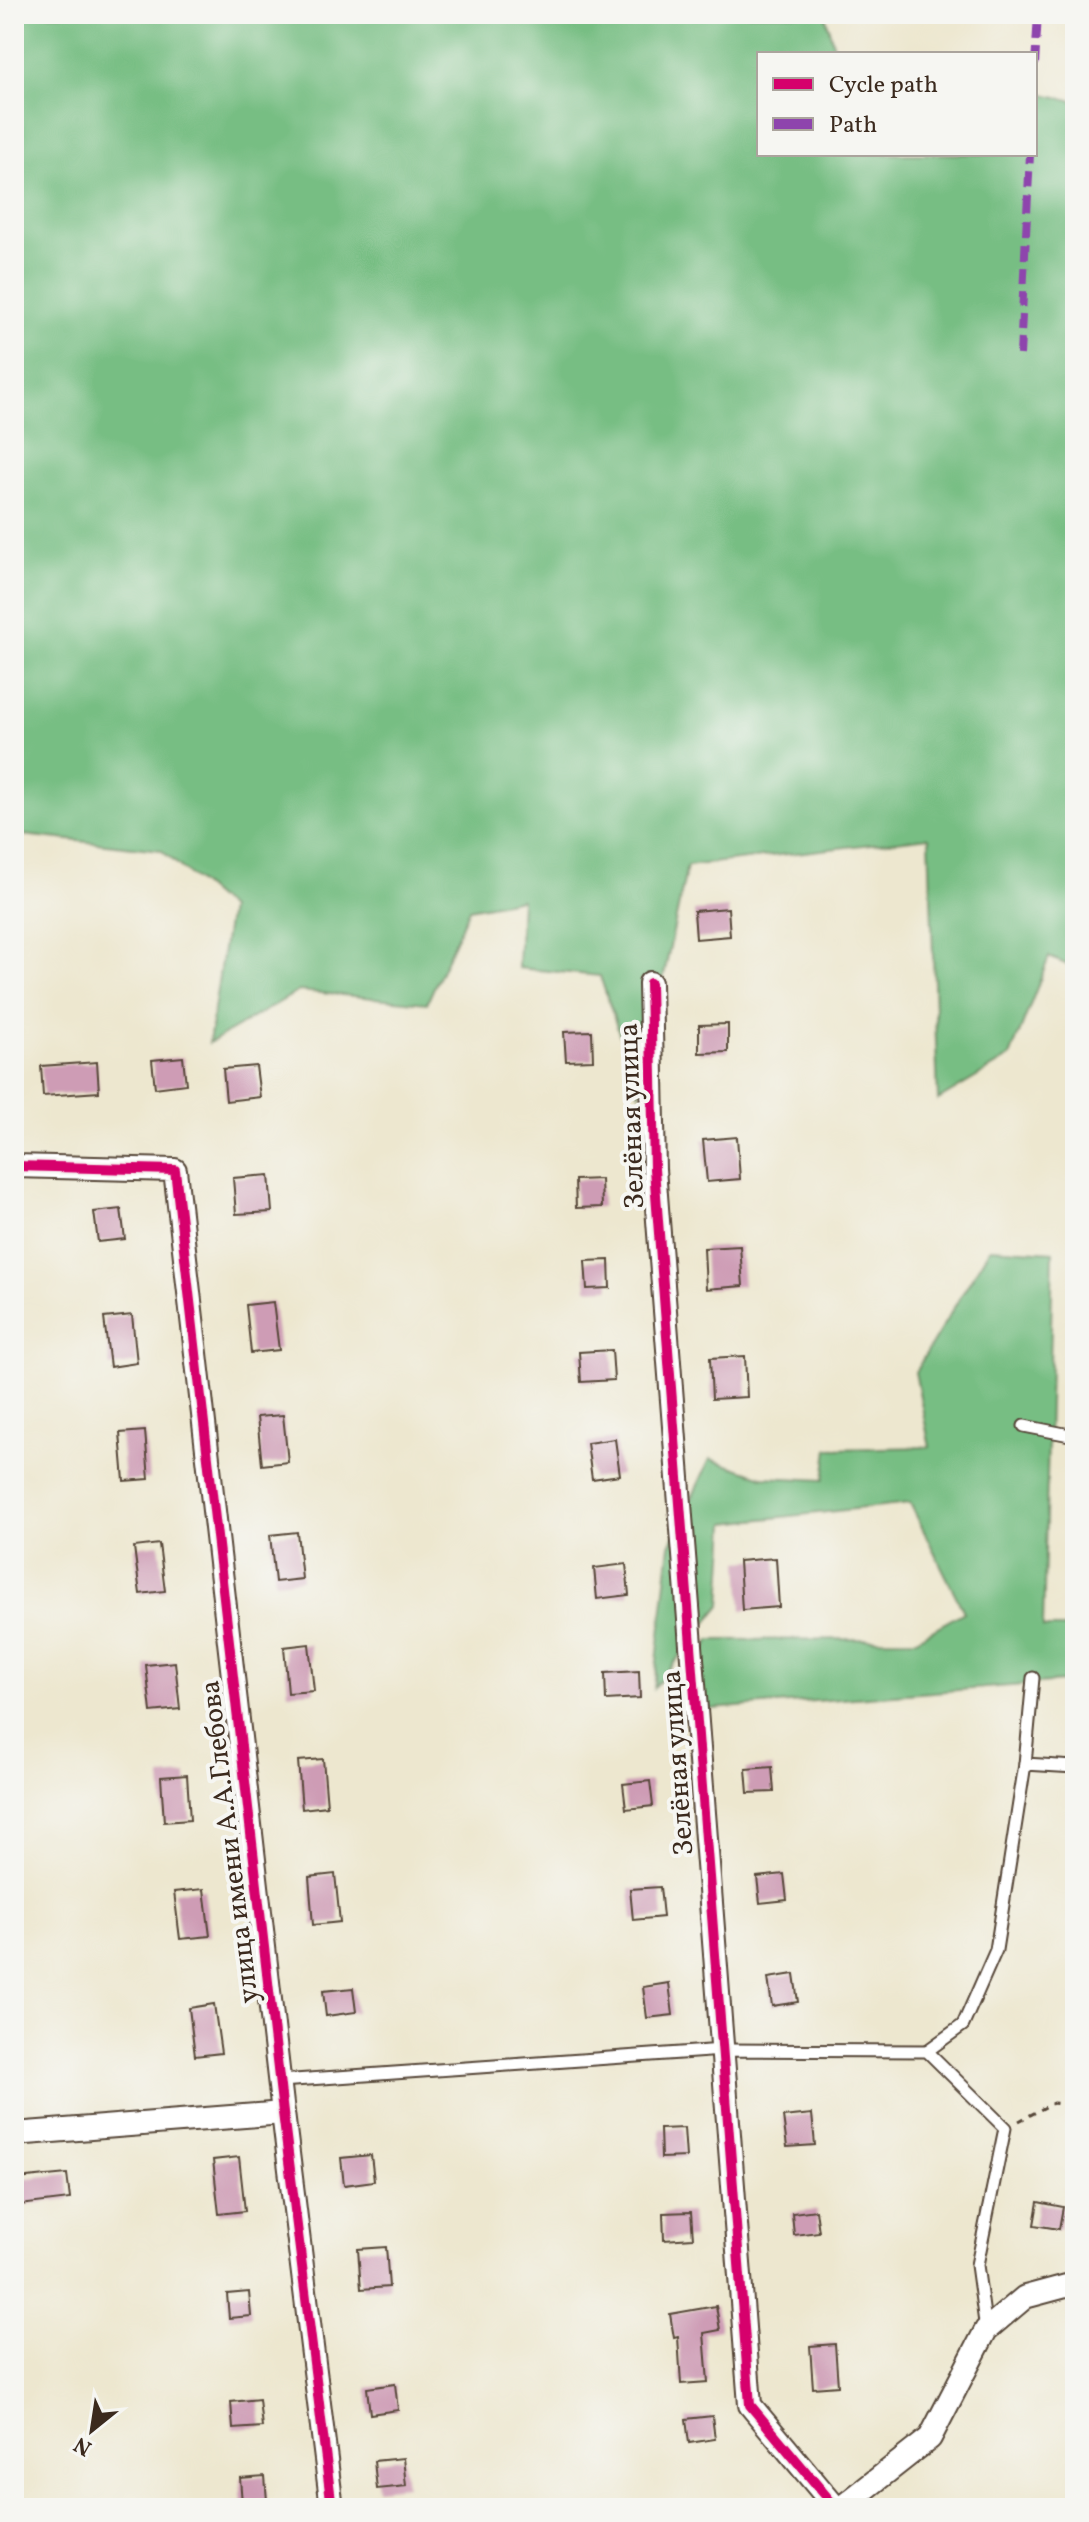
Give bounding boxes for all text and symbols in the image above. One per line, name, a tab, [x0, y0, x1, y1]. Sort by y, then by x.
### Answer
legend	[757, 52, 1037, 156]
text: Cycle path	[829, 69, 938, 103]
text: Path	[829, 109, 877, 143]
street label: Зелёная улица	[610, 1022, 655, 1210]
street label: Зелёная улица	[653, 1669, 704, 1857]
street label: улица имени А.А.Глебова	[191, 1678, 270, 2006]
north arrow	[52, 2390, 132, 2470]
text: N	[69, 2428, 98, 2463]

